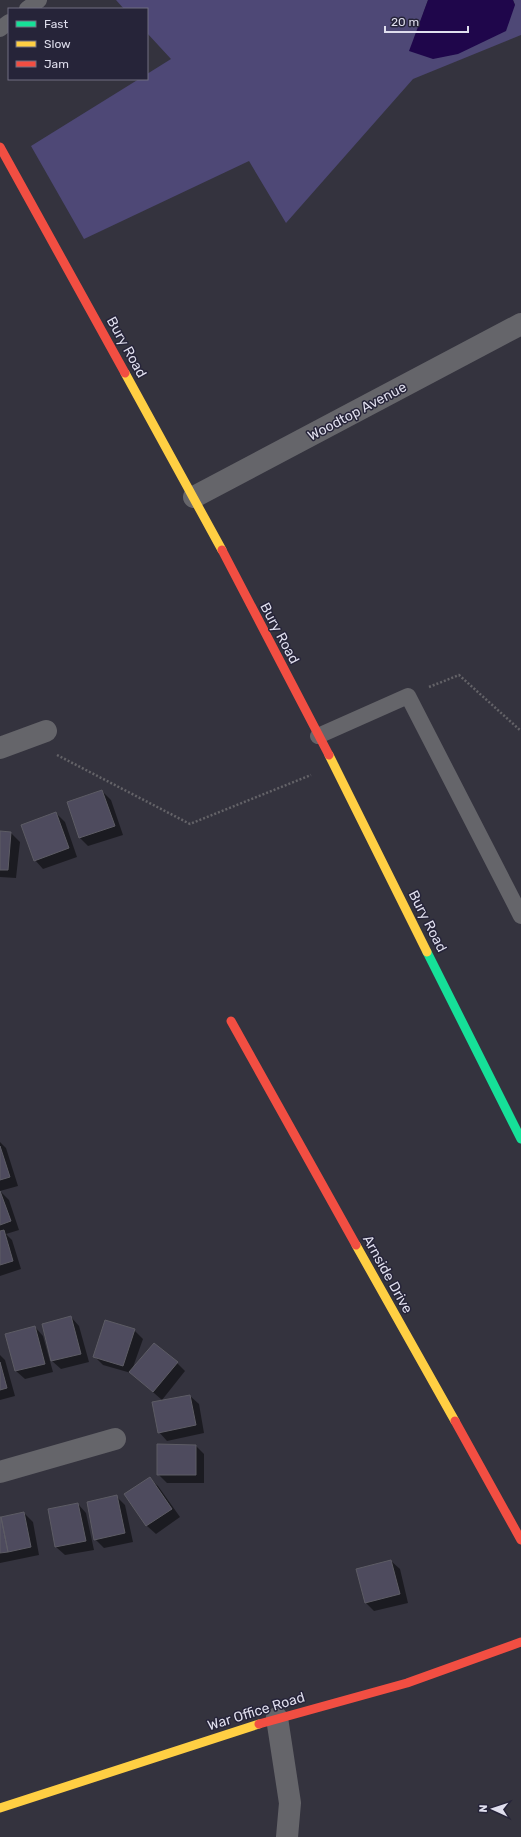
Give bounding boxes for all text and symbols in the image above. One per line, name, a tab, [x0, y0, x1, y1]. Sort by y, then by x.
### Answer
legend	[8, 8, 148, 80]
scale bar	[385, 8, 468, 34]
text: 20 m	[391, 15, 419, 29]
text: Fast	[44, 17, 68, 31]
text: Slow	[44, 37, 71, 51]
text: Jam	[44, 57, 69, 71]
street label: Bury Road	[103, 314, 150, 381]
street label: Woodtop Avenue	[305, 378, 410, 445]
street label: Bury Road	[256, 600, 303, 667]
street label: Bury Road	[405, 887, 450, 955]
street label: Arnside Drive	[359, 1232, 416, 1317]
street label: War Office Road	[206, 1689, 307, 1734]
north arrow	[473, 1789, 513, 1829]
text: N	[477, 1804, 490, 1813]

